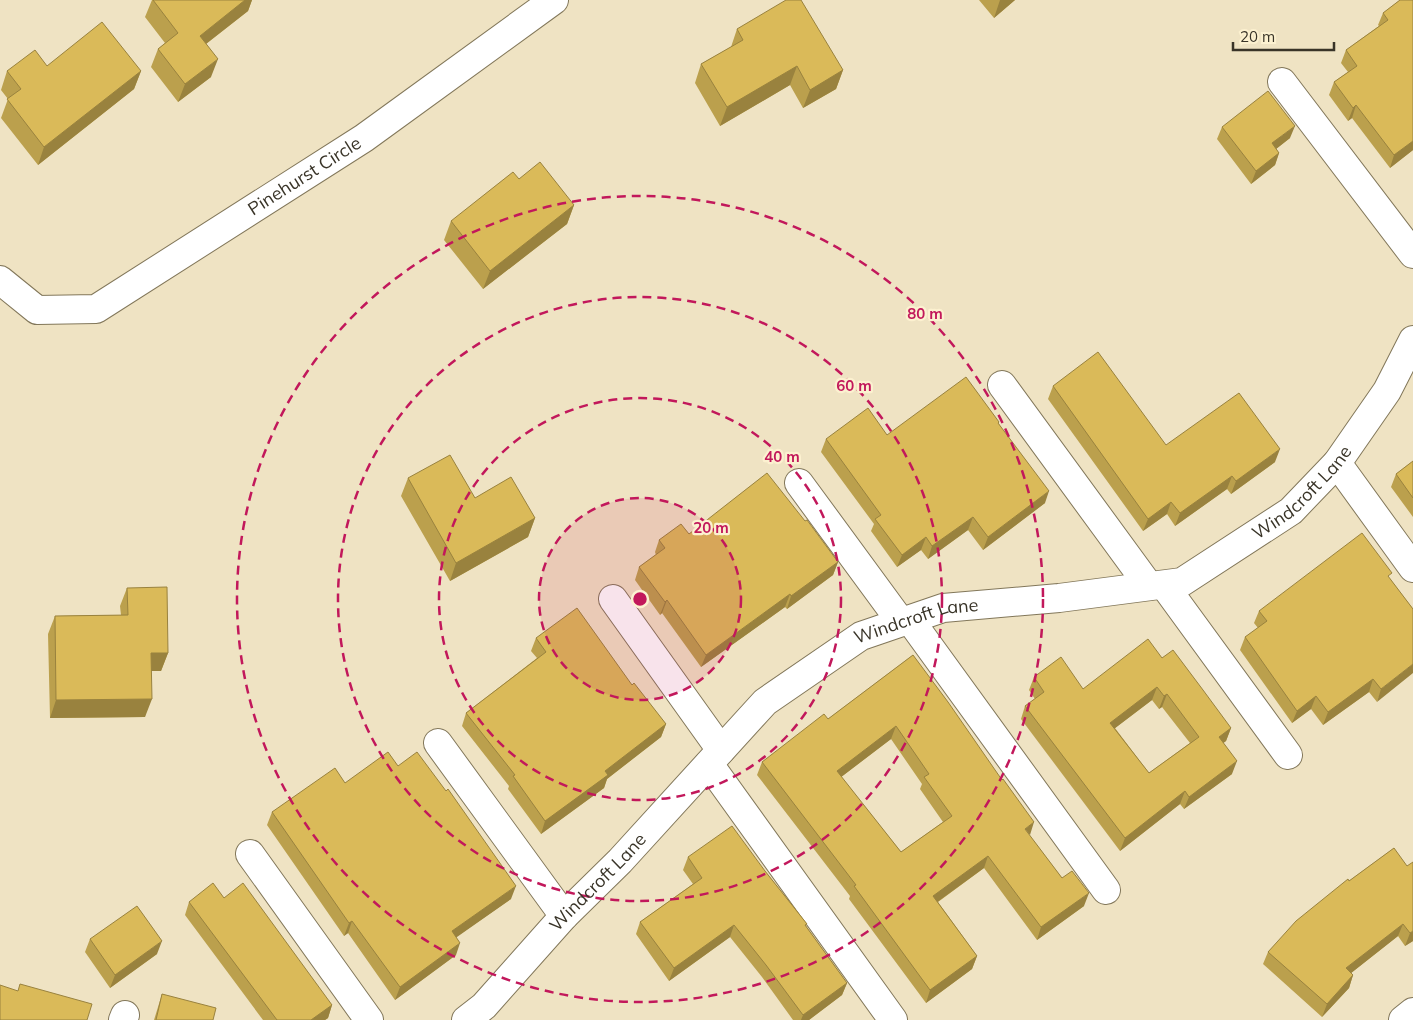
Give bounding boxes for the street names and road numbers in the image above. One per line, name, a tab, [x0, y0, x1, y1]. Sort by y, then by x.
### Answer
street label: Pinehurst Circle	[243, 131, 365, 220]
street label: Windcroft Lane	[1248, 441, 1357, 544]
street label: Windcroft Lane	[851, 593, 979, 649]
street label: Windcroft Lane	[544, 828, 651, 936]

